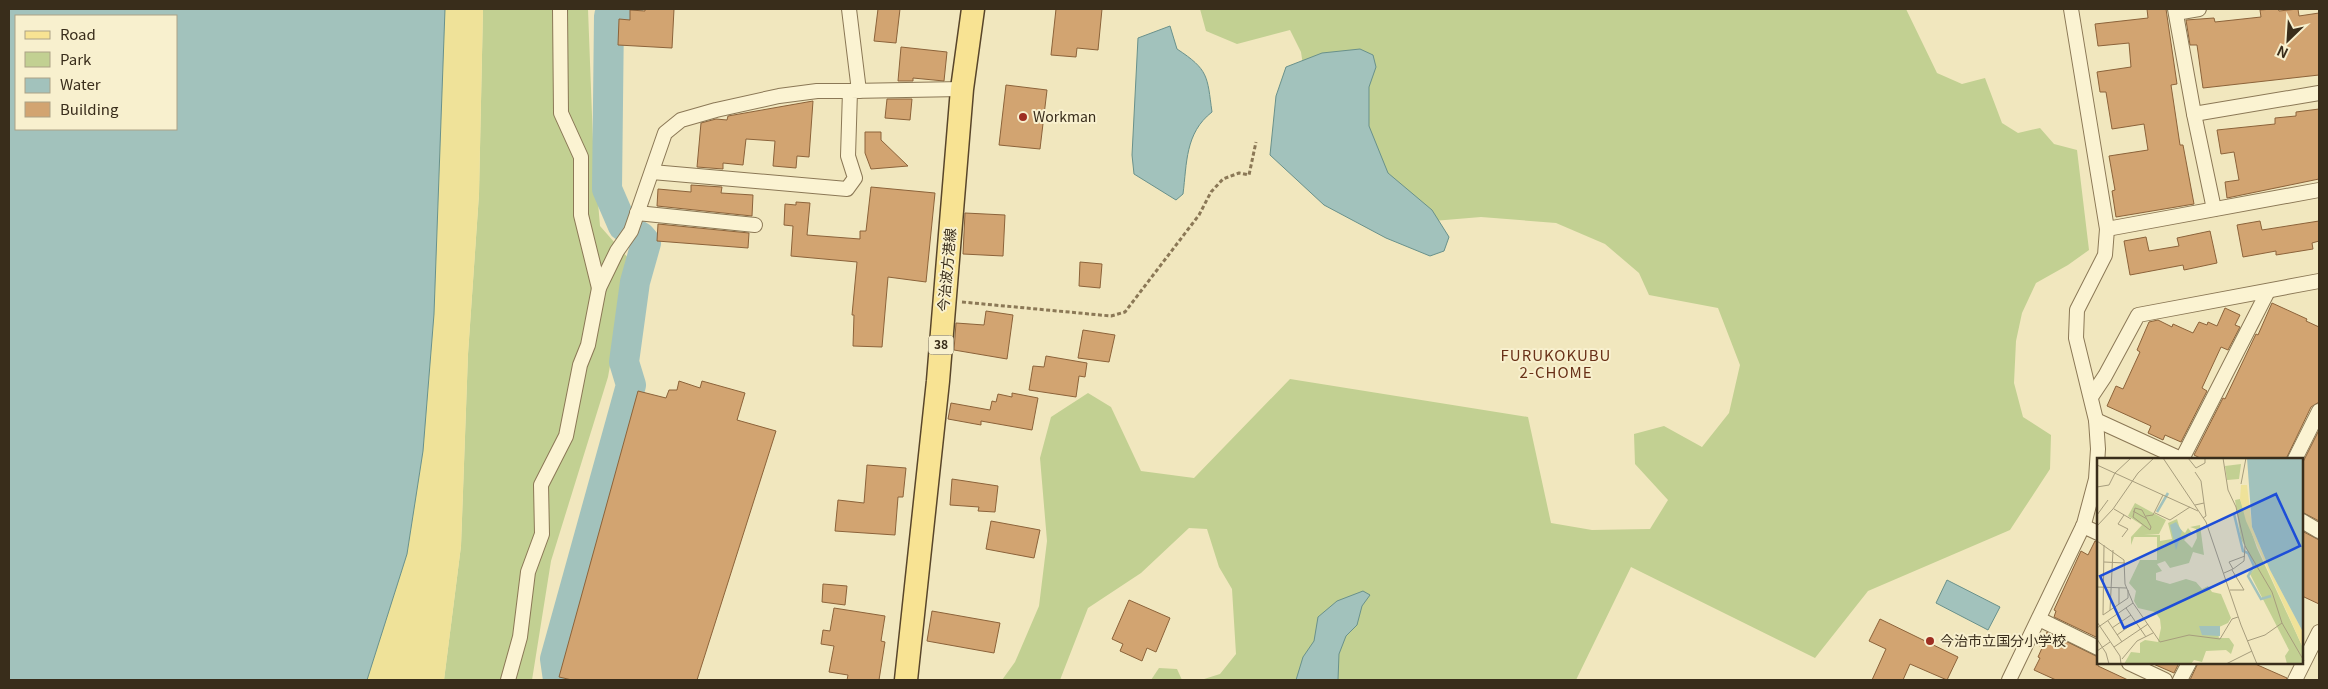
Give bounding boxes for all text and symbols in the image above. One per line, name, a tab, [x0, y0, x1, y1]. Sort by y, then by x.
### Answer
legend	[15, 15, 178, 130]
north arrow	[2263, 15, 2313, 65]
text: Road	[60, 23, 96, 44]
text: N	[2273, 41, 2291, 64]
text: Park	[60, 48, 92, 69]
text: Water	[60, 73, 101, 94]
text: Building	[60, 98, 119, 119]
place label: Workman	[1033, 106, 1096, 126]
marker: Workman	[1017, 111, 1029, 123]
street label: 今治波方港線	[932, 227, 960, 313]
road number: 38	[928, 336, 954, 354]
district label: FURUKOKUBU 2-CHOME	[1501, 344, 1611, 382]
inset map	[2097, 458, 2303, 664]
place label: 今治市立国分小学校	[1940, 630, 2066, 650]
marker: 今治市立国分小学校	[1924, 635, 1936, 647]

